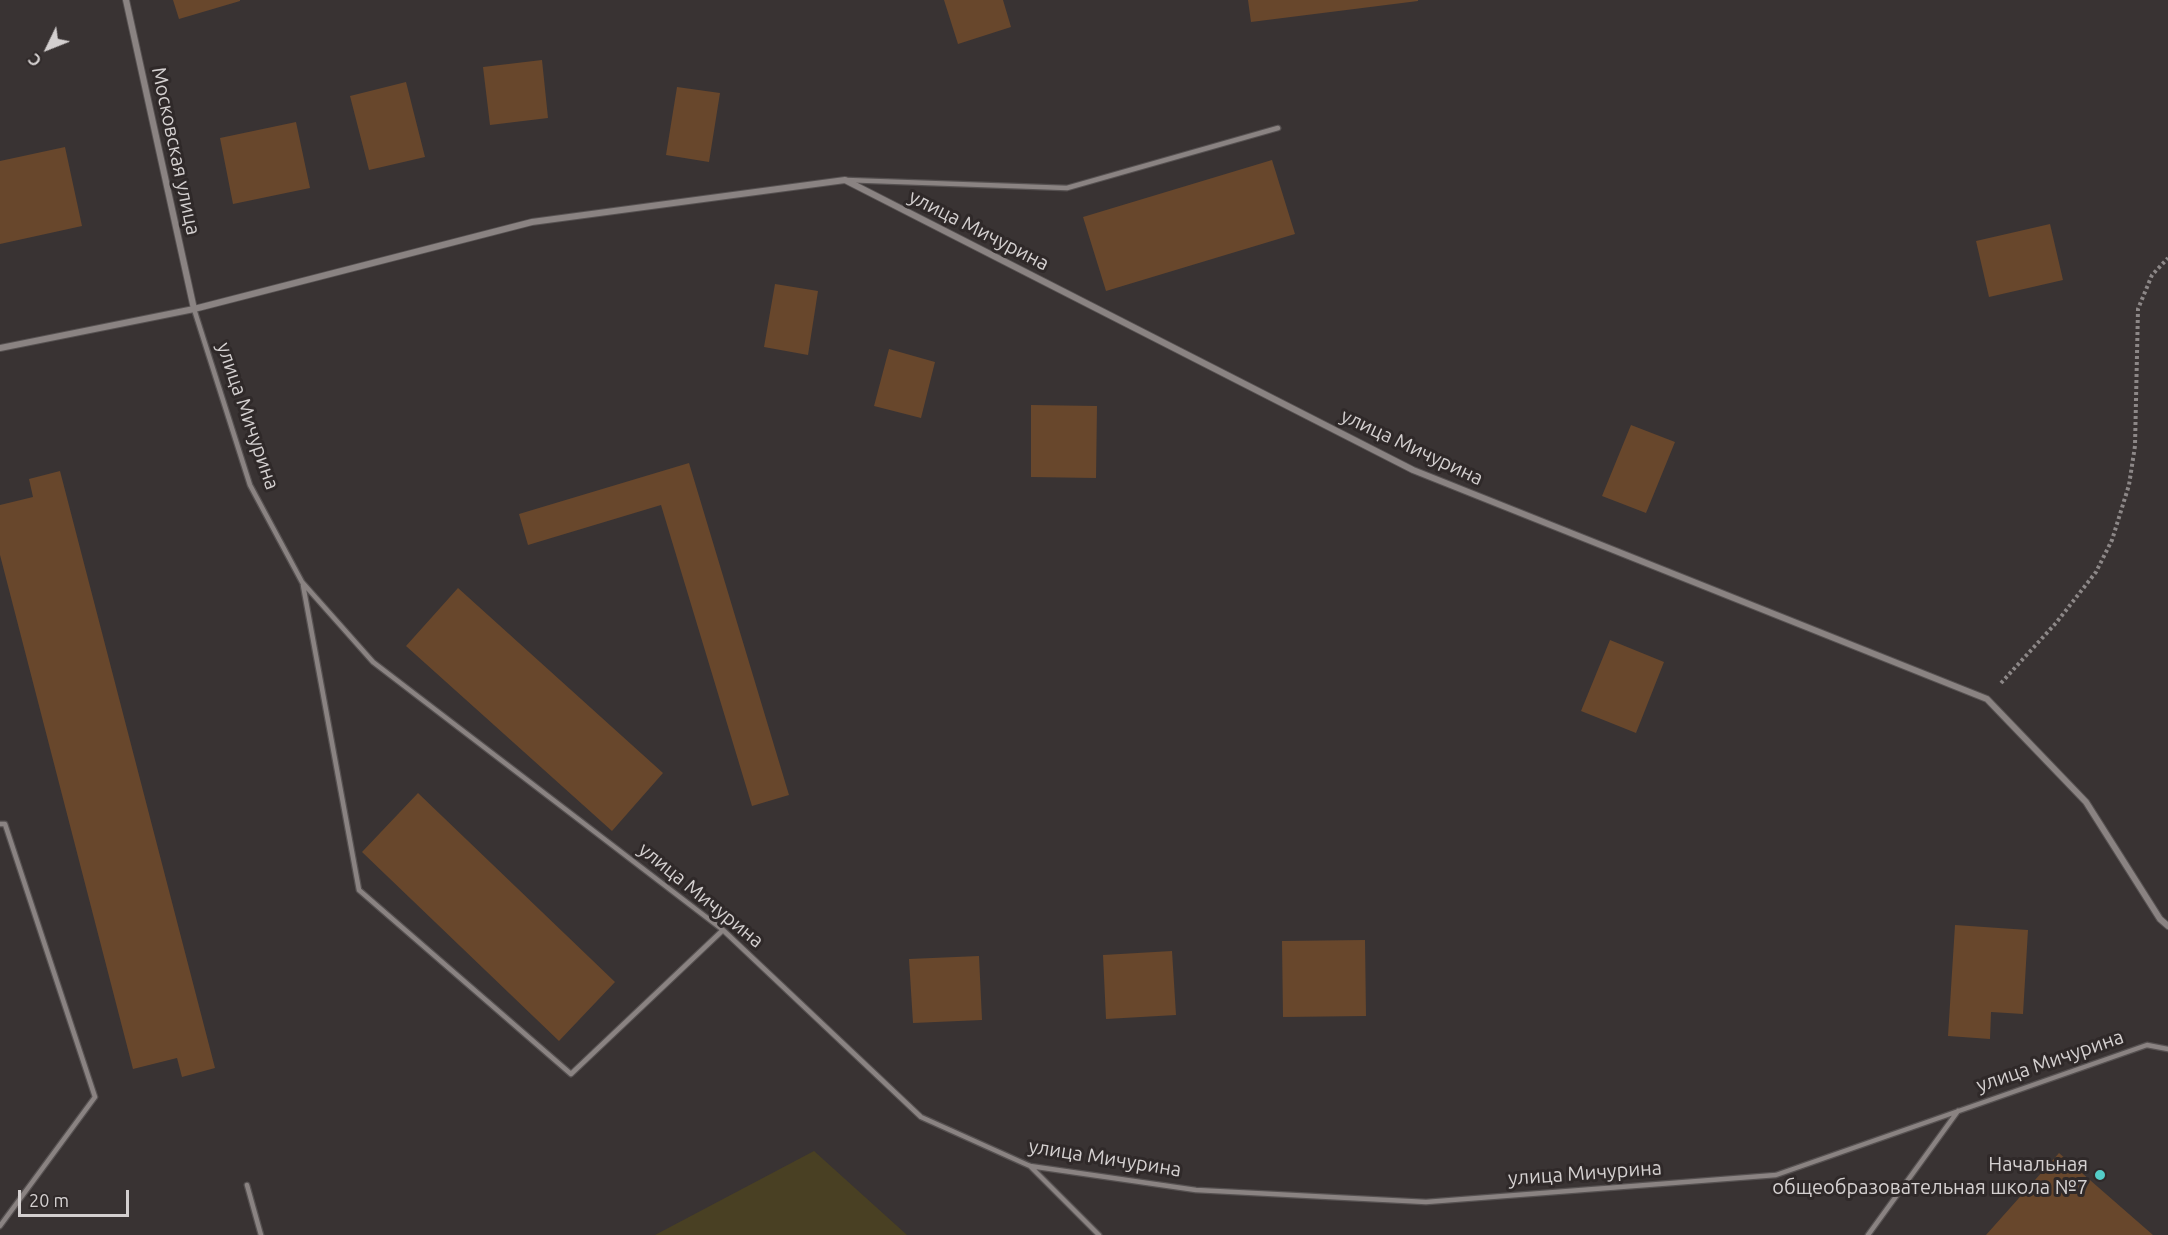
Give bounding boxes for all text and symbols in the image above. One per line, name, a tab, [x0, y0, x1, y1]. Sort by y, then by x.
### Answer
north arrow	[18, 18, 78, 78]
text: С	[25, 50, 45, 70]
street label: Московская улица	[146, 65, 206, 237]
street label: улица Мичурина	[905, 184, 1053, 276]
street label: улица Мичурина	[212, 339, 284, 493]
street label: улица Мичурина	[1337, 404, 1487, 490]
street label: улица Мичурина	[634, 837, 768, 953]
street label: улица Мичурина	[1973, 1025, 2127, 1097]
street label: улица Мичурина	[1027, 1134, 1183, 1182]
place label: Начальная общеобразовательная школа №7	[1772, 1152, 2088, 1199]
street label: улица Мичурина	[1507, 1156, 1663, 1190]
marker: Начальная общеобразовательная школа №7	[2093, 1168, 2107, 1182]
scale bar	[21, 1178, 132, 1216]
text: 20 m	[29, 1190, 69, 1210]

